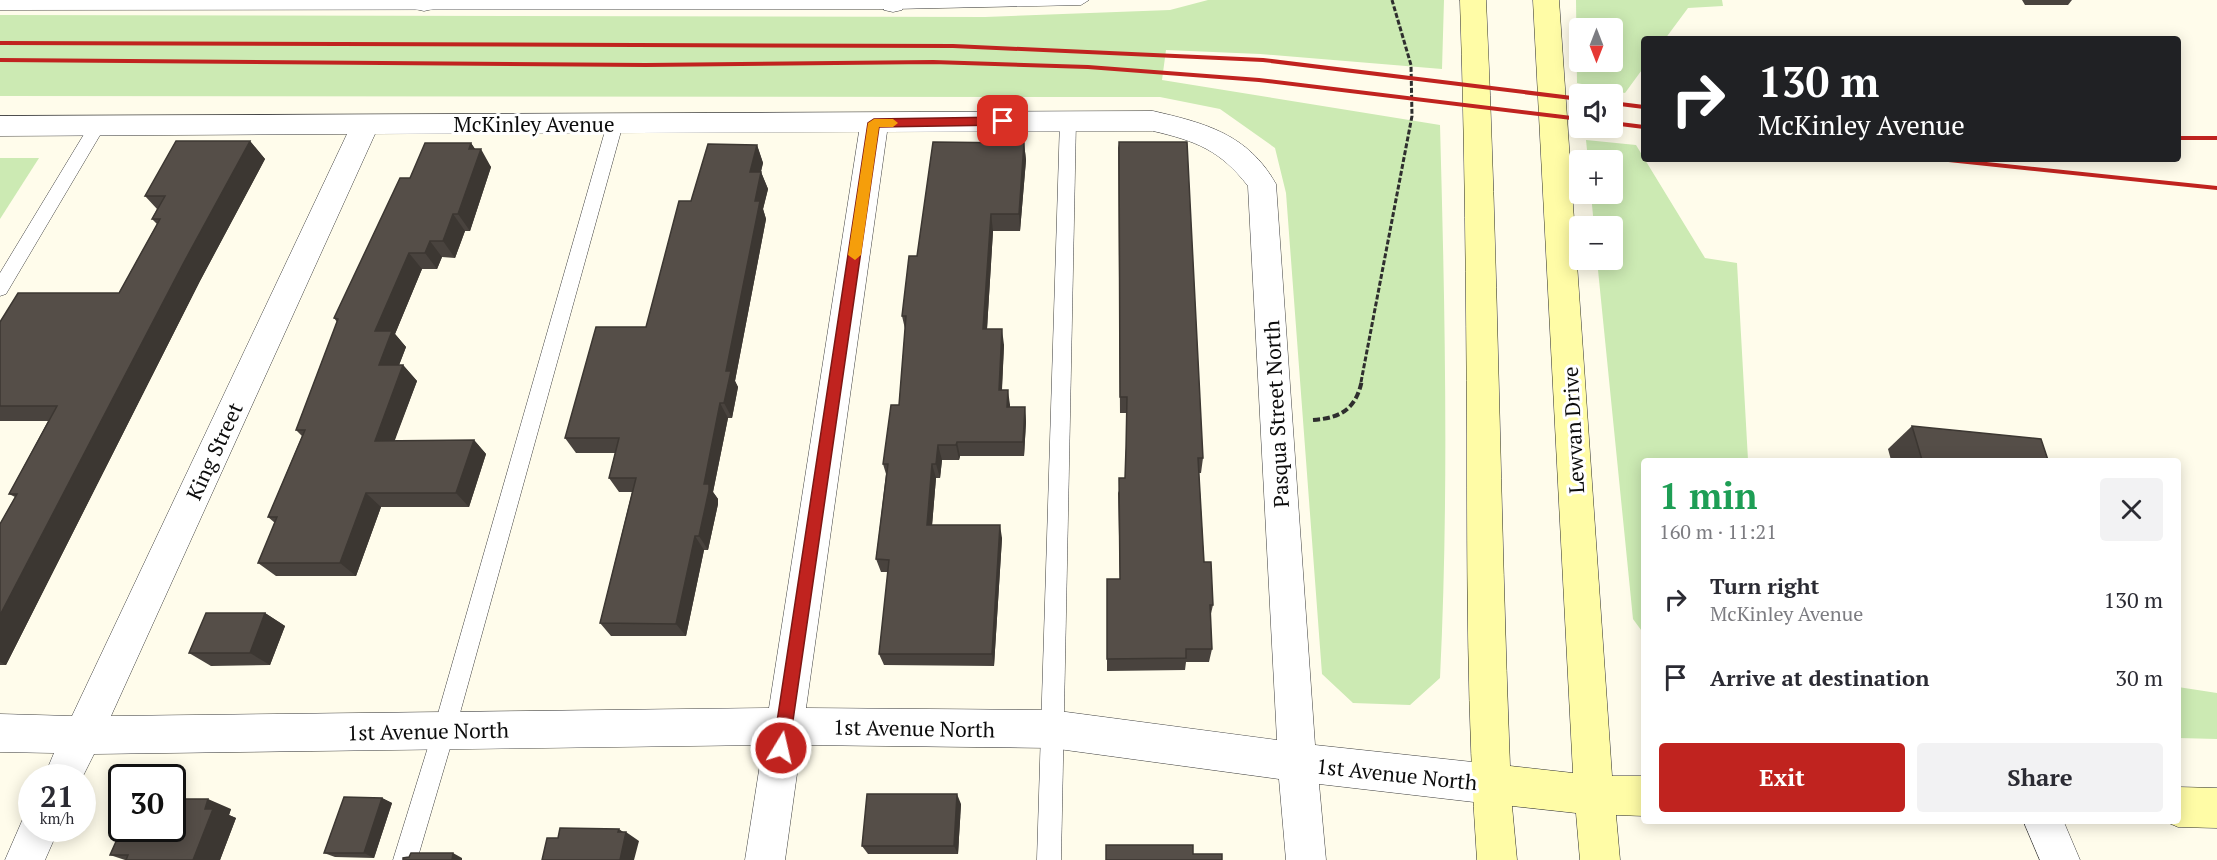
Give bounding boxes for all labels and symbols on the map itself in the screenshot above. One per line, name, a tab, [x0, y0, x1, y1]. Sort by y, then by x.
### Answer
north arrow	[1569, 18, 1623, 72]
pin	[977, 95, 1028, 146]
street label: McKinley Avenue	[454, 110, 614, 138]
street label: Pasqua Street North	[1257, 320, 1295, 508]
street label: Lewvan Drive	[1556, 366, 1590, 494]
street label: King Street	[179, 398, 249, 504]
street label: 1st Avenue North	[833, 713, 995, 743]
street label: 1st Avenue North	[347, 716, 509, 746]
position arrow	[749, 716, 813, 780]
street label: 1st Avenue North	[1315, 752, 1479, 796]
speed limit sign: 30	[108, 764, 186, 842]

